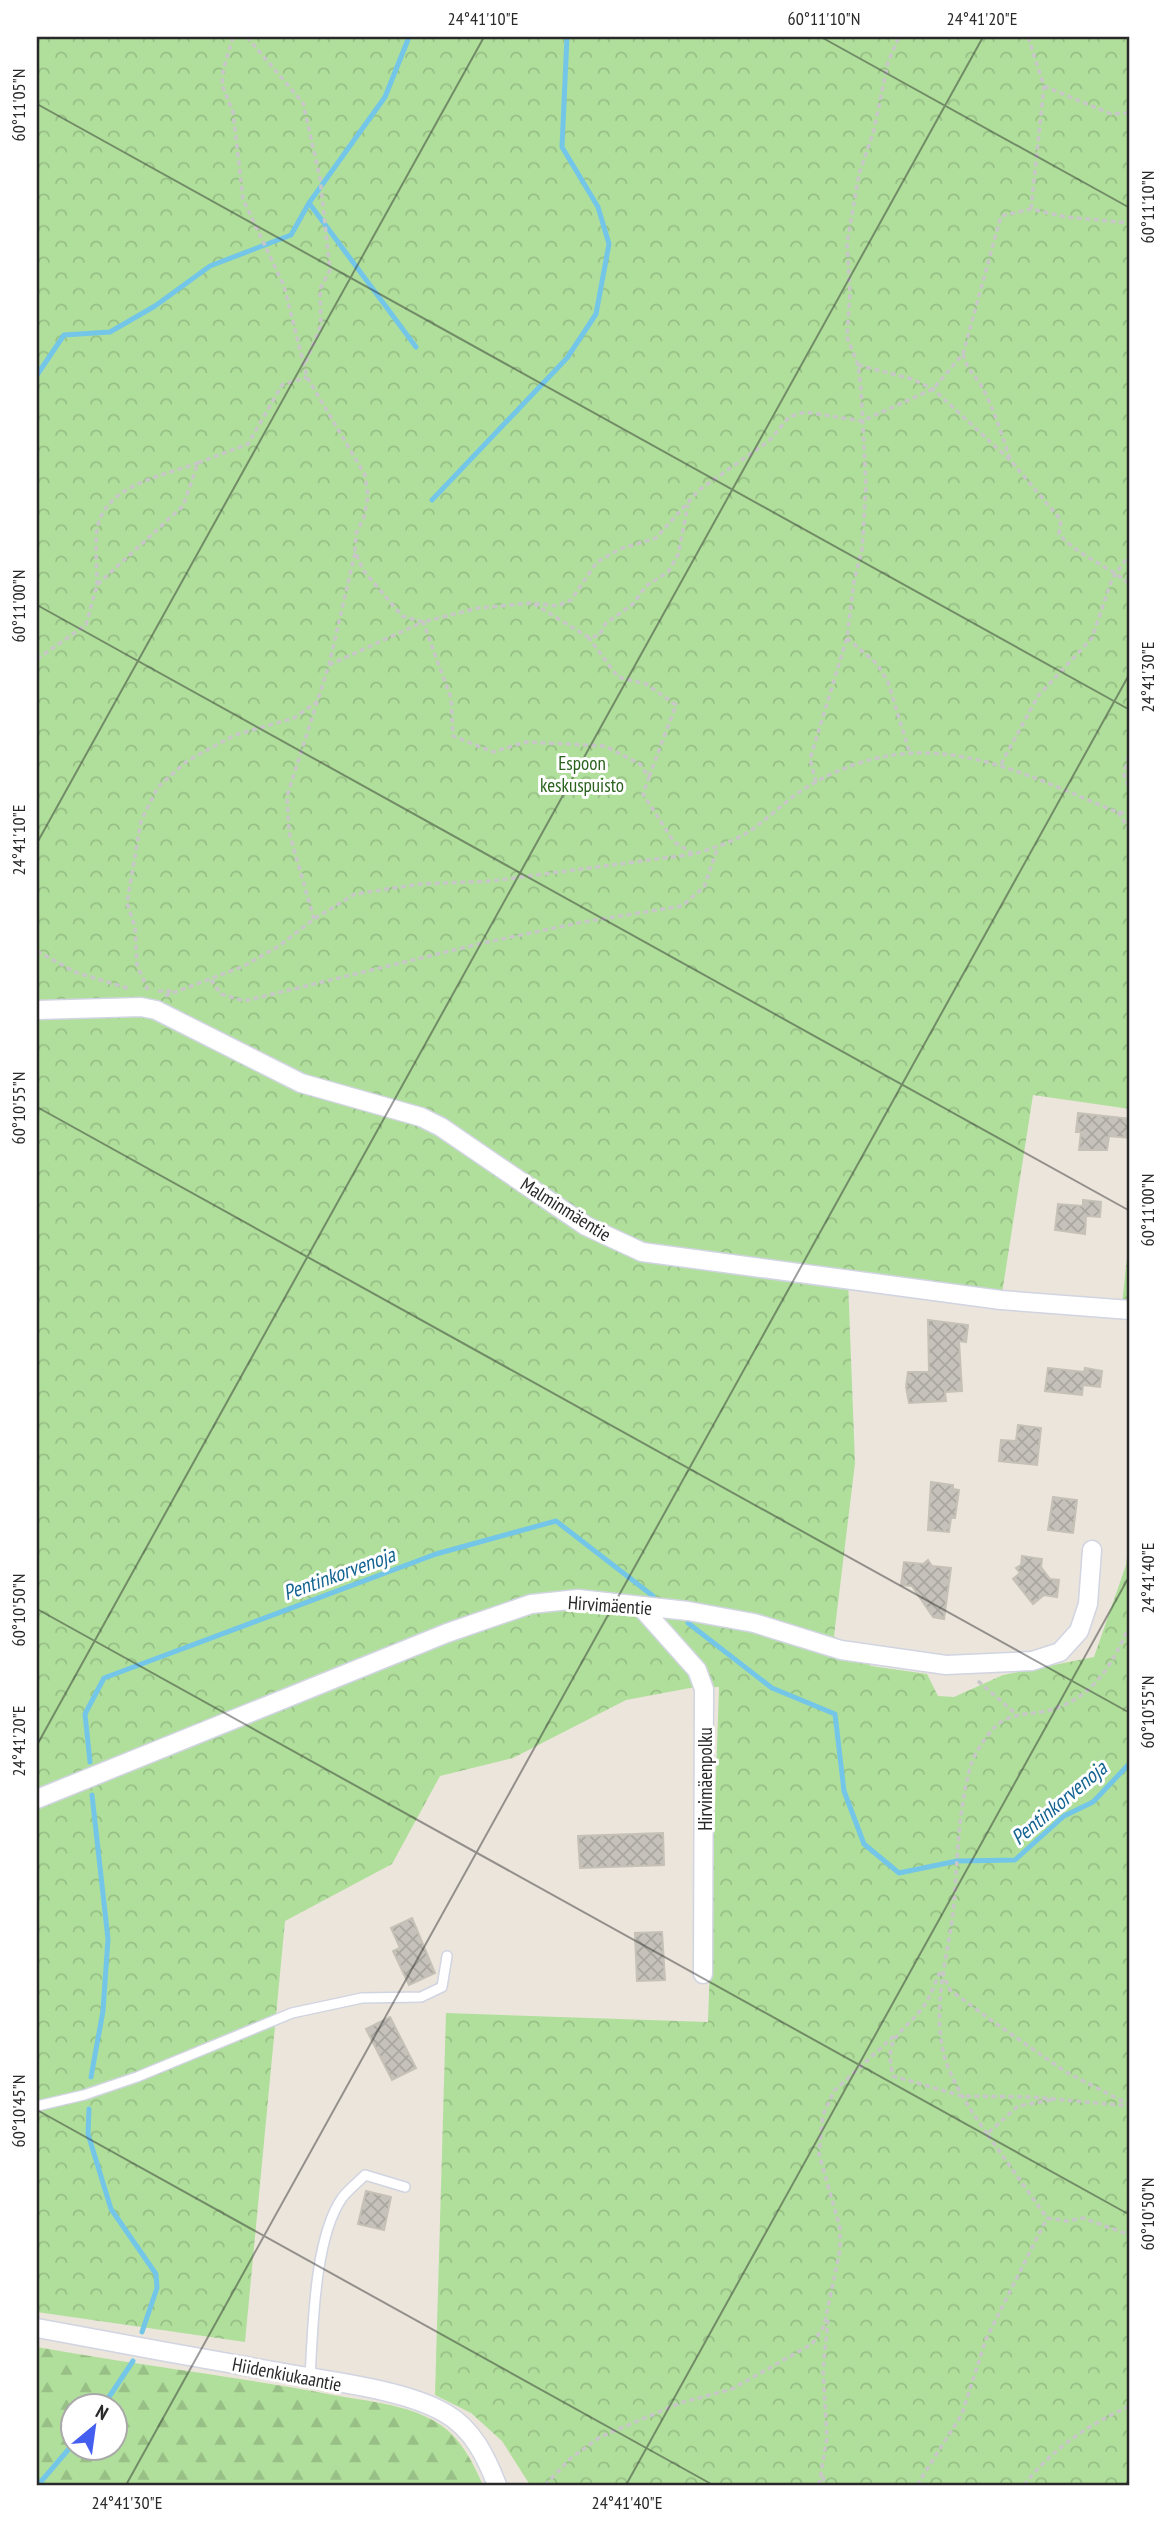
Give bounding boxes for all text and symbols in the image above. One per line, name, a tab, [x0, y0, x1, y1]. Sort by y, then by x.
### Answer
text: 24°41'10"E	[448, 7, 518, 30]
text: 60°11'10"N	[788, 7, 860, 30]
text: 24°41'20"E	[947, 7, 1017, 30]
text: 60°11'05"N	[7, 69, 30, 141]
text: 60°11'10"N	[1136, 171, 1159, 243]
text: 60°11'00"N	[7, 570, 30, 642]
text: 24°41'30"E	[1136, 642, 1159, 712]
park label: Espoon keskuspuisto	[540, 751, 624, 797]
text: 24°41'10"E	[7, 805, 30, 875]
text: 60°10'55"N	[7, 1072, 30, 1144]
street label: Malminmäentie	[516, 1172, 616, 1246]
text: 60°11'00"N	[1136, 1174, 1159, 1246]
water label: Pentinkorvenoja	[279, 1540, 400, 1606]
text: 24°41'40"E	[1136, 1543, 1159, 1613]
text: 60°10'50"N	[7, 1574, 30, 1646]
street label: Hirvimäentie	[567, 1590, 653, 1620]
text: 60°10'55"N	[1136, 1676, 1159, 1748]
text: 24°41'20"E	[7, 1706, 30, 1776]
street label: Hirvimäenpolku	[693, 1727, 717, 1831]
water label: Pentinkorvenoja	[1005, 1754, 1113, 1851]
text: 60°10'45"N	[7, 2075, 30, 2147]
text: 60°10'50"N	[1136, 2178, 1159, 2250]
street label: Hiidenkiukaantie	[230, 2352, 344, 2396]
north arrow	[60, 2392, 130, 2462]
text: N	[92, 2399, 113, 2425]
text: 24°41'30"E	[92, 2491, 162, 2514]
text: 24°41'40"E	[592, 2491, 662, 2514]

